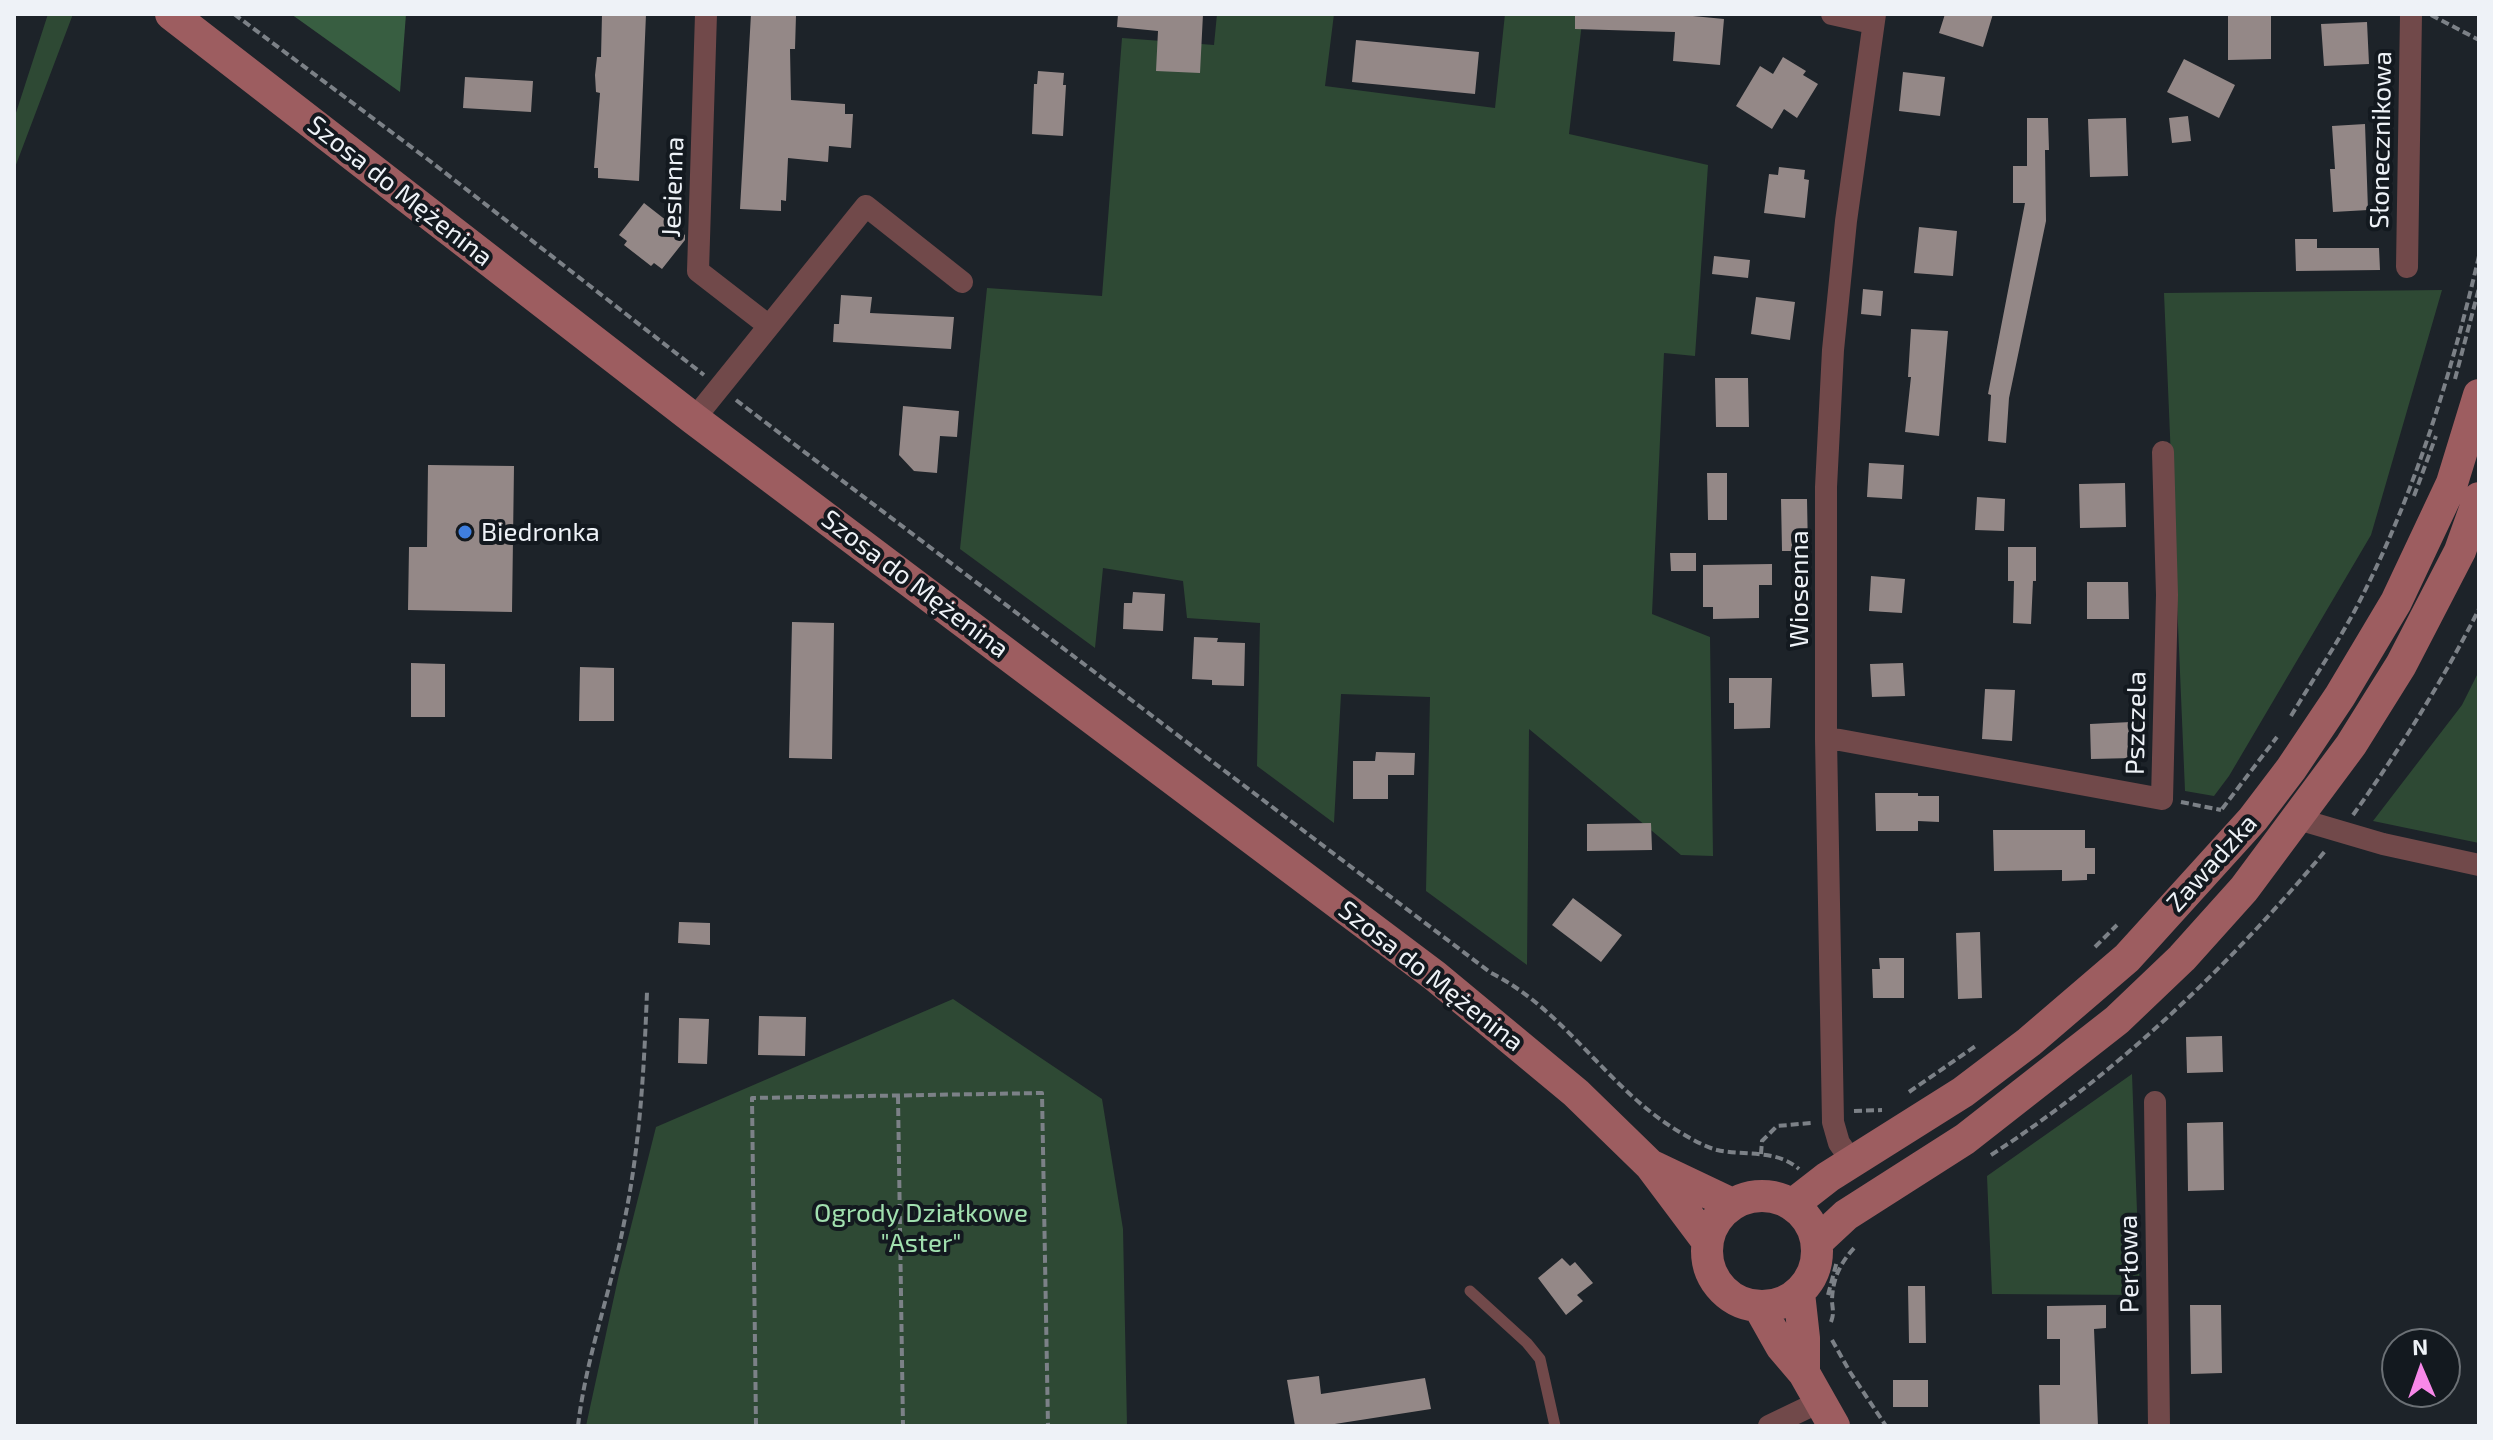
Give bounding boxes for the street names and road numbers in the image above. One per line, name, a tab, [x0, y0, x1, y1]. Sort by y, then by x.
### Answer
street label: Słonecznikowa	[2364, 51, 2398, 229]
street label: Szosa do Mężenina	[301, 109, 499, 273]
street label: Jesienna	[656, 136, 690, 238]
street label: Szosa do Mężenina	[815, 503, 1015, 665]
street label: Wiosenna	[1783, 530, 1815, 648]
street label: Pszczela	[2119, 671, 2153, 775]
street label: Zawadzka	[2160, 808, 2264, 918]
street label: Szosa do Mężenina	[1332, 894, 1530, 1058]
street label: Perłowa	[2113, 1215, 2145, 1313]

